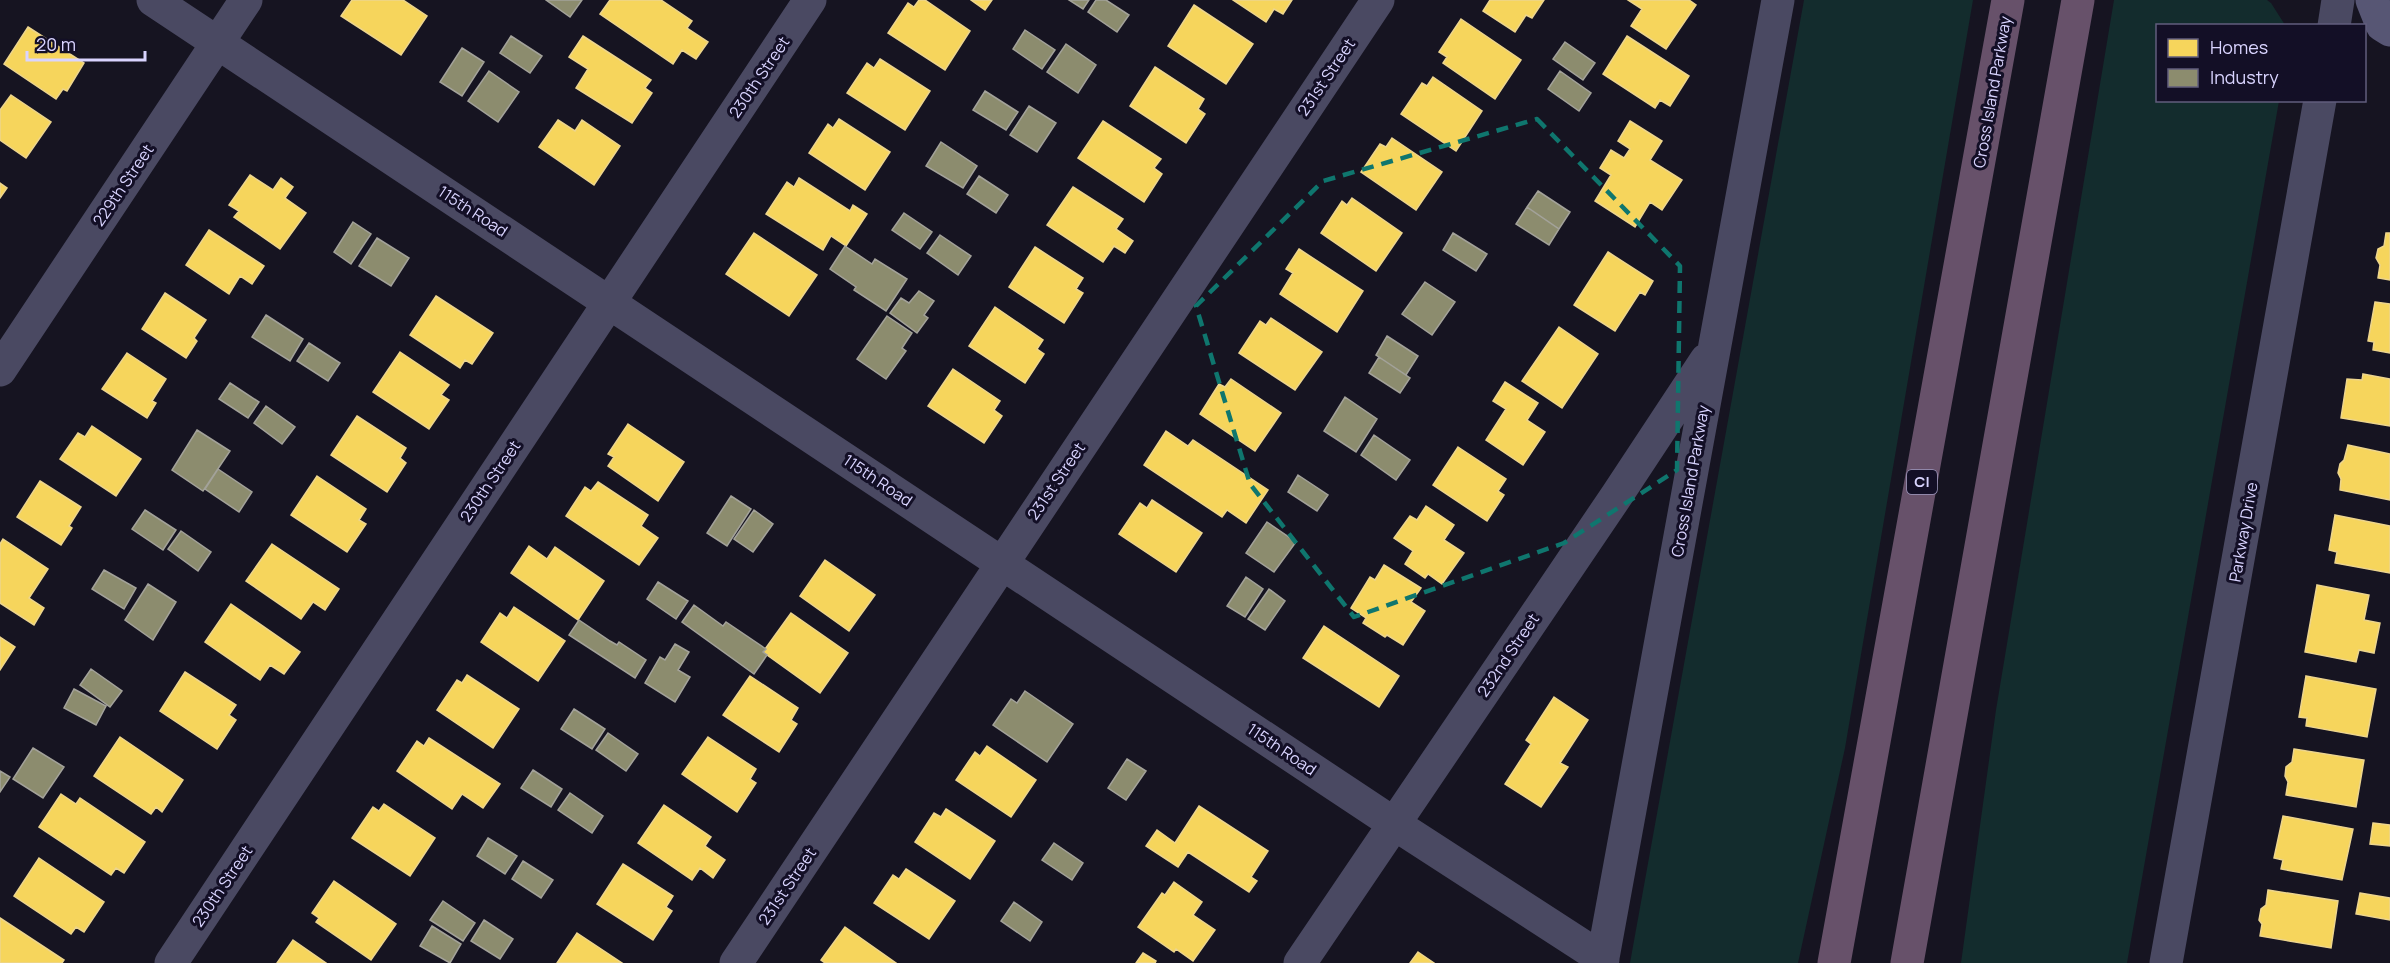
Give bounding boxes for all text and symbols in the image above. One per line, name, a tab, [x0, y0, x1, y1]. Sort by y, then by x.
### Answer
street label: Cross Island Parkway	[1968, 14, 2016, 170]
scale bar	[27, 24, 146, 62]
legend	[2156, 24, 2366, 102]
text: 20 m	[36, 32, 76, 56]
street label: 230th Street	[724, 32, 794, 122]
street label: 231st Street	[1292, 34, 1360, 120]
text: Homes	[2210, 35, 2268, 59]
text: Industry	[2210, 65, 2279, 89]
street label: 229th Street	[88, 140, 158, 230]
street label: 115th Road	[434, 180, 512, 242]
street label: Cross Island Parkway	[1666, 403, 1714, 559]
street label: 230th Street	[455, 436, 525, 526]
street label: 231st Street	[1022, 438, 1090, 524]
street label: 115th Road	[839, 449, 917, 511]
road number: CI	[1907, 470, 1937, 494]
street label: Parkway Drive	[2223, 480, 2263, 584]
street label: 232nd Street	[1472, 609, 1544, 701]
street label: 115th Road	[1243, 718, 1321, 780]
street label: 230th Street	[187, 841, 257, 931]
street label: 231st Street	[753, 843, 821, 929]

